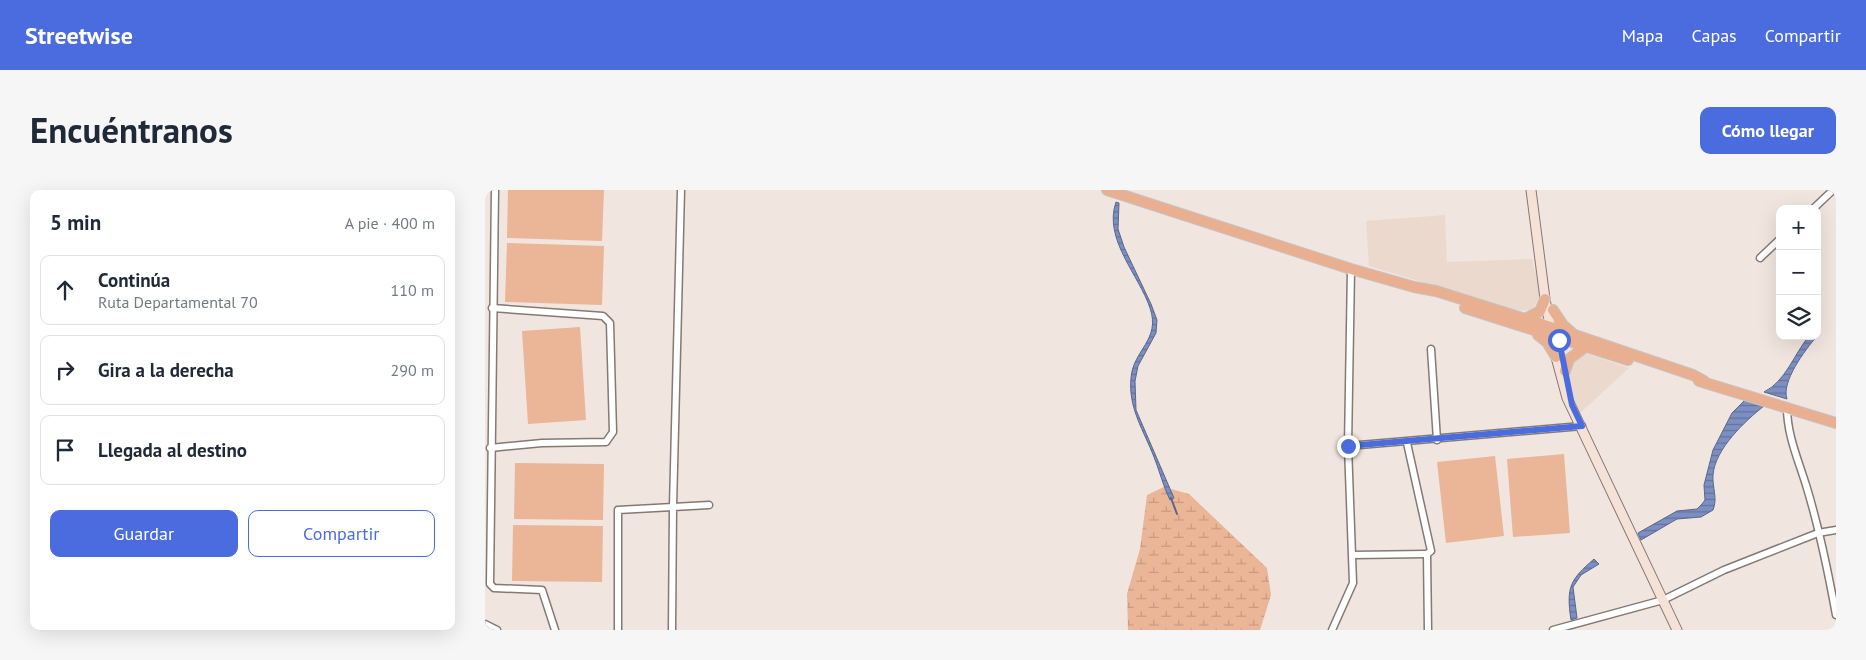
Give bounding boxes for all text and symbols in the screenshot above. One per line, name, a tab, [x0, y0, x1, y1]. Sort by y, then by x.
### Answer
text: Streetwise	[25, 20, 133, 51]
text: Mapa	[1622, 24, 1664, 47]
text: Capas	[1692, 24, 1737, 47]
text: Compartir	[1765, 24, 1841, 47]
text: Encuéntranos	[30, 107, 233, 153]
button: Cómo llegar	[1700, 107, 1836, 154]
map controls	[1776, 205, 1821, 340]
button: +	[1776, 205, 1821, 250]
text: 5 min	[50, 209, 101, 236]
text: A pie · 400 m	[345, 213, 435, 233]
button: −	[1776, 250, 1821, 295]
text: Continúa	[98, 268, 170, 292]
icon: ahead	[51, 276, 79, 304]
text: 110 m	[391, 280, 434, 300]
text: Ruta Departamental 70	[98, 292, 258, 312]
button: layers	[1776, 295, 1821, 340]
route start	[1548, 329, 1571, 352]
icon: right	[51, 356, 79, 384]
text: Gira a la derecha	[98, 358, 234, 382]
text: 290 m	[391, 360, 434, 380]
route end	[1337, 435, 1360, 458]
icon: arrive	[51, 436, 79, 464]
text: Llegada al destino	[98, 438, 247, 462]
button: Guardar	[50, 510, 238, 557]
button: Compartir	[248, 510, 435, 557]

